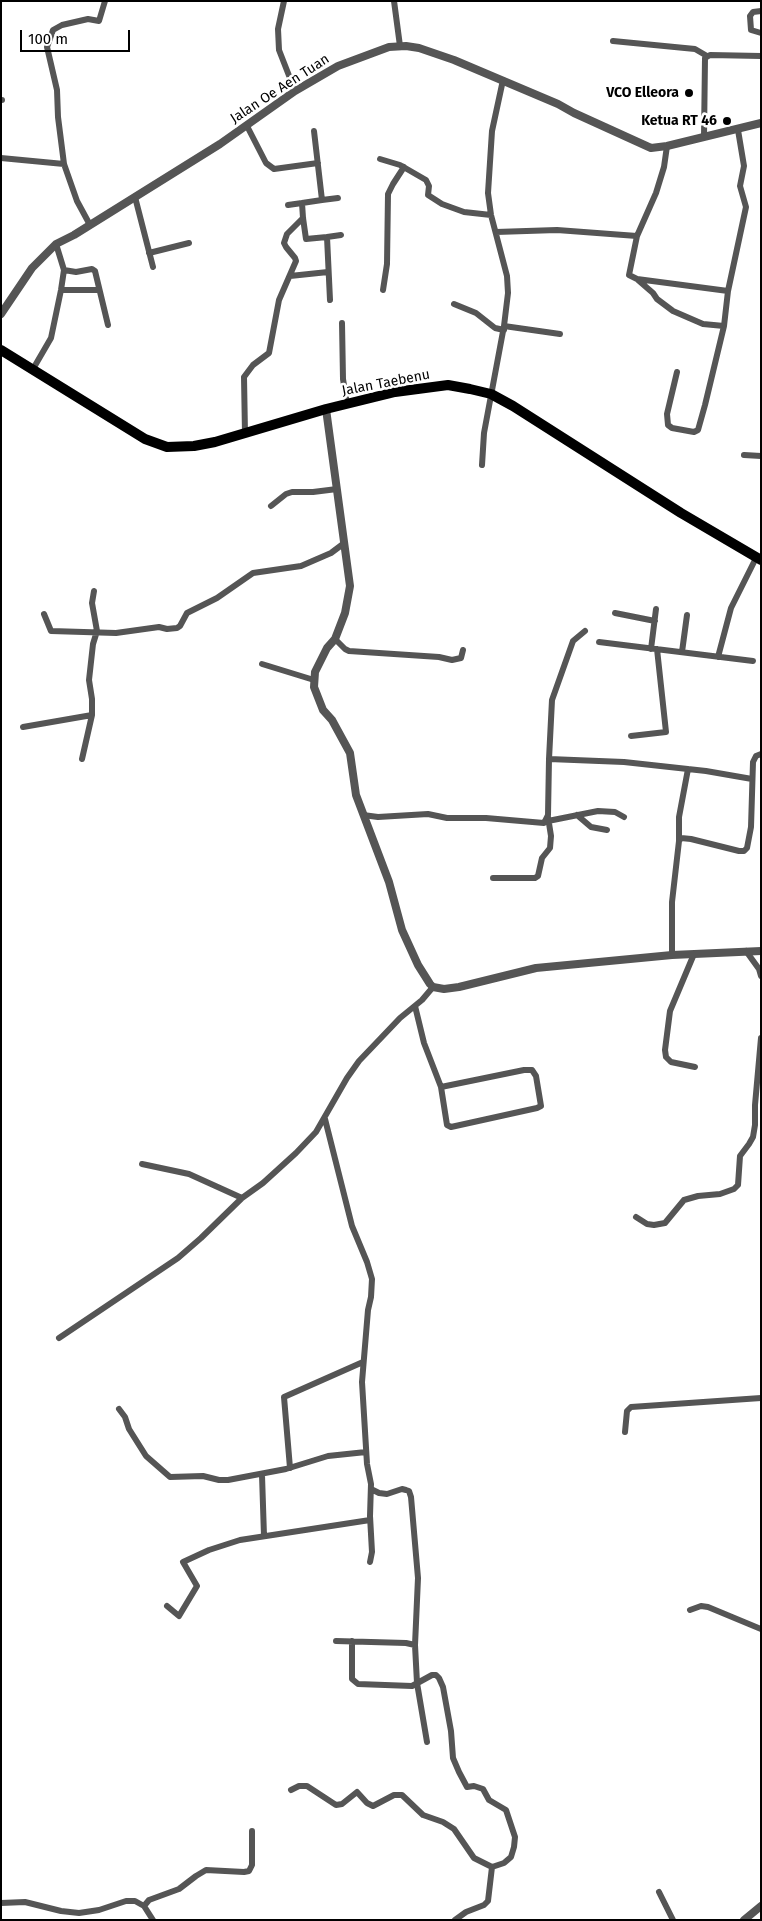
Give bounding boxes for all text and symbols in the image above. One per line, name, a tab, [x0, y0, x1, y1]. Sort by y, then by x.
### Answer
scale bar	[22, 20, 132, 52]
text: 100 m	[28, 30, 68, 48]
street label: Jalan Oe Aen Tuan	[227, 51, 333, 127]
place label: VCO Elleora	[606, 85, 679, 101]
marker: VCO Elleora	[683, 87, 695, 99]
place label: Ketua RT 46	[641, 113, 717, 129]
marker: Ketua RT 46	[721, 115, 733, 127]
street label: Jalan Taebenu	[341, 366, 431, 400]

